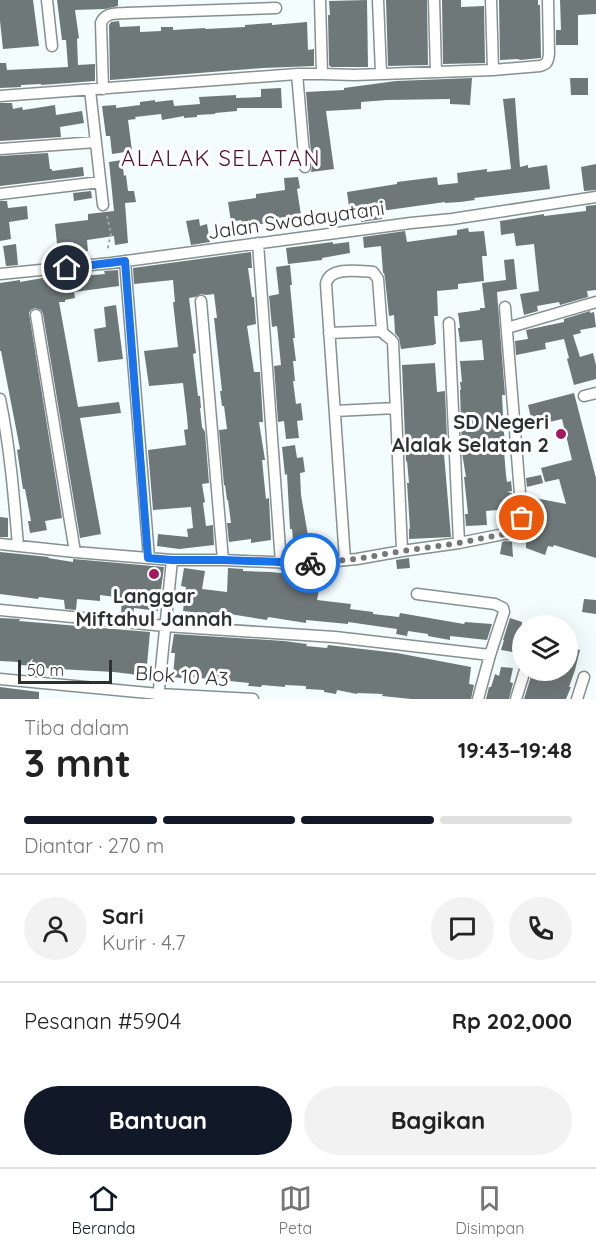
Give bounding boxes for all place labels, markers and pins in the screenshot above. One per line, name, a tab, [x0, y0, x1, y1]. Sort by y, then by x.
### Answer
pin	[41, 242, 92, 293]
place label: SD Negeri Alalak Selatan 2	[392, 409, 549, 457]
marker: SD Negeri Alalak Selatan 2	[554, 427, 568, 441]
pin	[496, 492, 547, 543]
marker: Langgar Miftahul Jannah	[147, 567, 161, 581]
place label: Langgar Miftahul Jannah	[76, 583, 232, 631]

